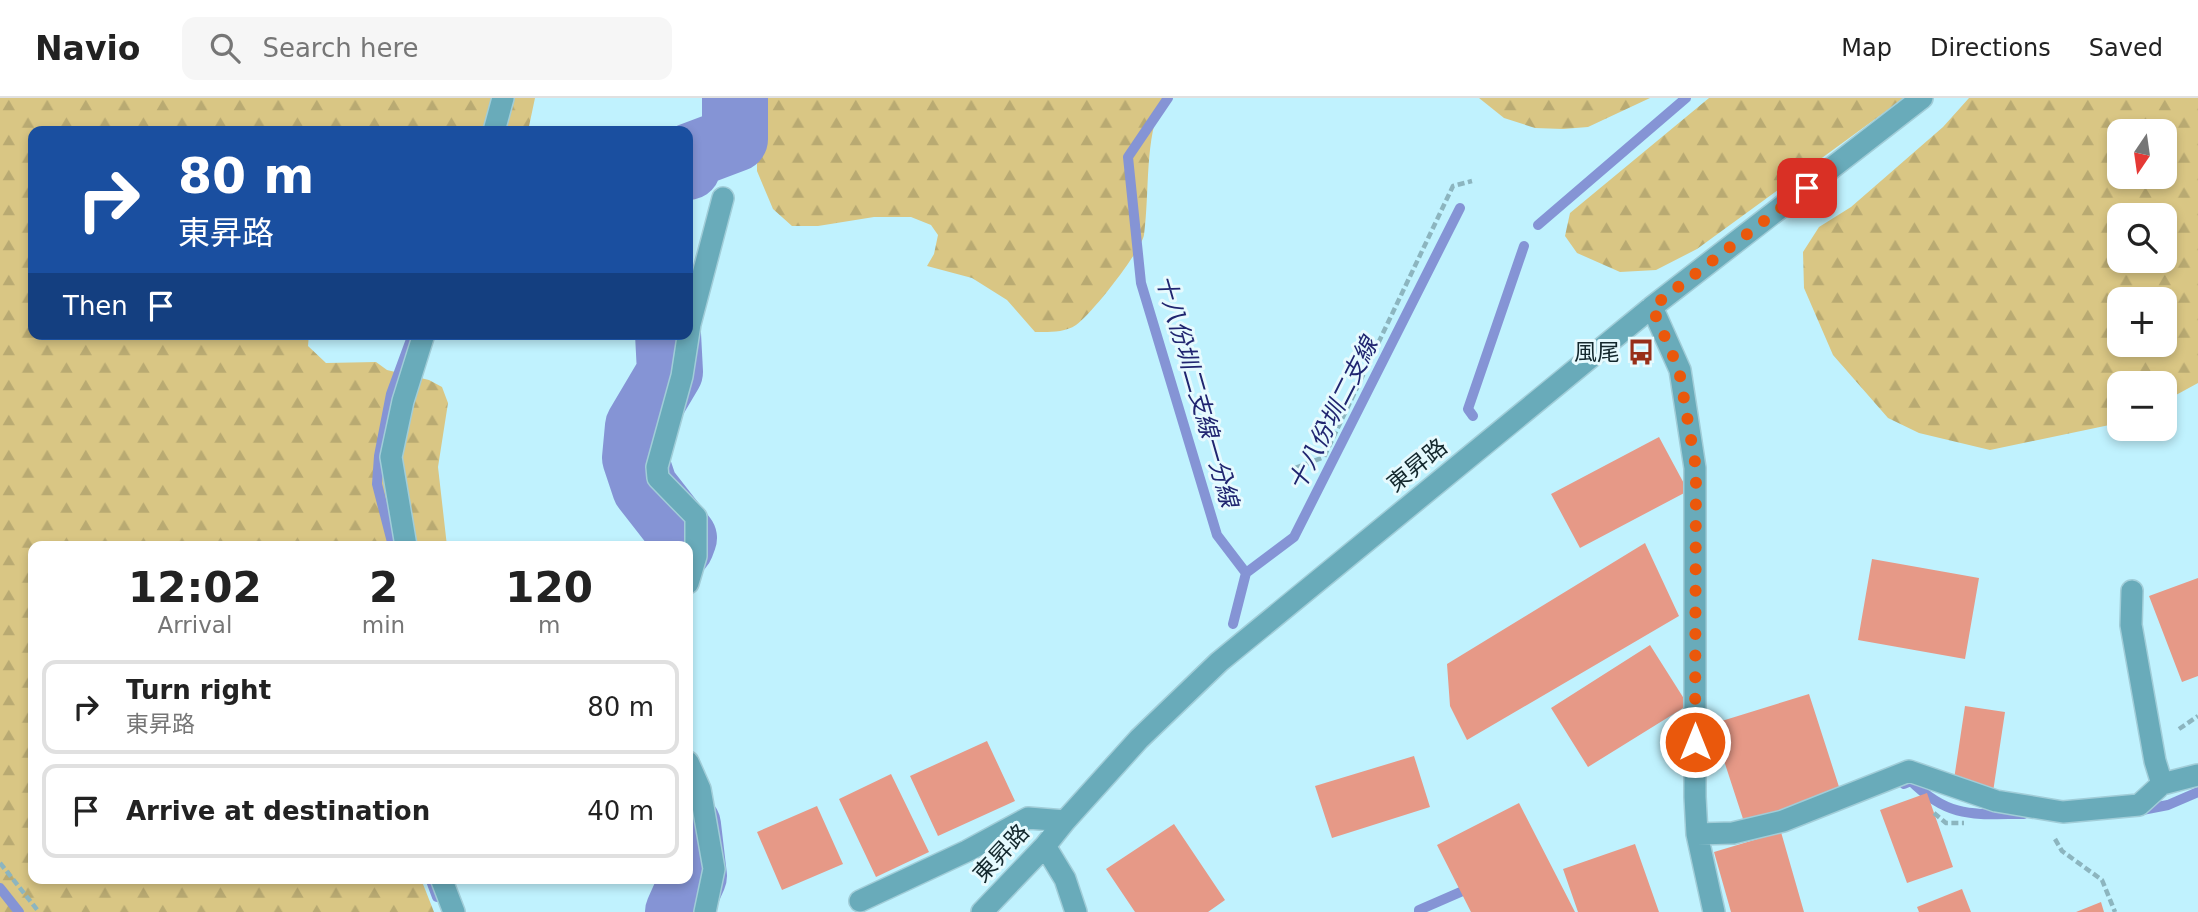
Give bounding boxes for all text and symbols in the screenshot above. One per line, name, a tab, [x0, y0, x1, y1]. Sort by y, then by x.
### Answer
search box	[182, 17, 672, 80]
text: Navio	[35, 29, 140, 68]
icon: search	[206, 29, 244, 67]
text: Search here	[262, 33, 419, 63]
text: Map	[1841, 34, 1892, 62]
text: Directions	[1930, 34, 2051, 62]
text: Saved	[2089, 34, 2163, 62]
north arrow	[2107, 119, 2177, 189]
map controls	[2107, 119, 2177, 441]
text: 80 m	[178, 148, 314, 205]
icon: right	[63, 154, 154, 245]
pin	[1777, 158, 1837, 218]
icon: arrive	[1788, 169, 1826, 207]
button: search	[2107, 203, 2177, 273]
text: 東昇路	[178, 214, 274, 252]
water label: 十八份圳二支線一分線	[1150, 272, 1244, 513]
icon: arrive	[142, 287, 180, 325]
button: +	[2107, 287, 2177, 357]
text: Then	[63, 291, 128, 321]
water label: 十八份圳二支線	[1282, 330, 1385, 495]
bus stop icon: 風尾	[1626, 337, 1656, 367]
place label: 風尾	[1574, 339, 1620, 365]
button: −	[2107, 371, 2177, 441]
street label: 東昇路	[1382, 433, 1452, 497]
text: 12:02	[128, 563, 262, 612]
text: 2	[369, 563, 398, 612]
text: 120	[505, 563, 593, 612]
text: Arrival	[158, 612, 232, 638]
text: min	[362, 612, 405, 638]
text: m	[538, 612, 560, 638]
text: Turn right	[126, 675, 271, 705]
icon: right	[67, 688, 105, 726]
text: 80 m	[587, 692, 654, 722]
position arrow	[1658, 705, 1732, 779]
text: 東昇路	[126, 711, 195, 737]
icon: arrive	[67, 792, 105, 830]
text: Arrive at destination	[126, 796, 430, 826]
text: 40 m	[587, 796, 654, 826]
street label: 東昇路	[968, 819, 1034, 887]

